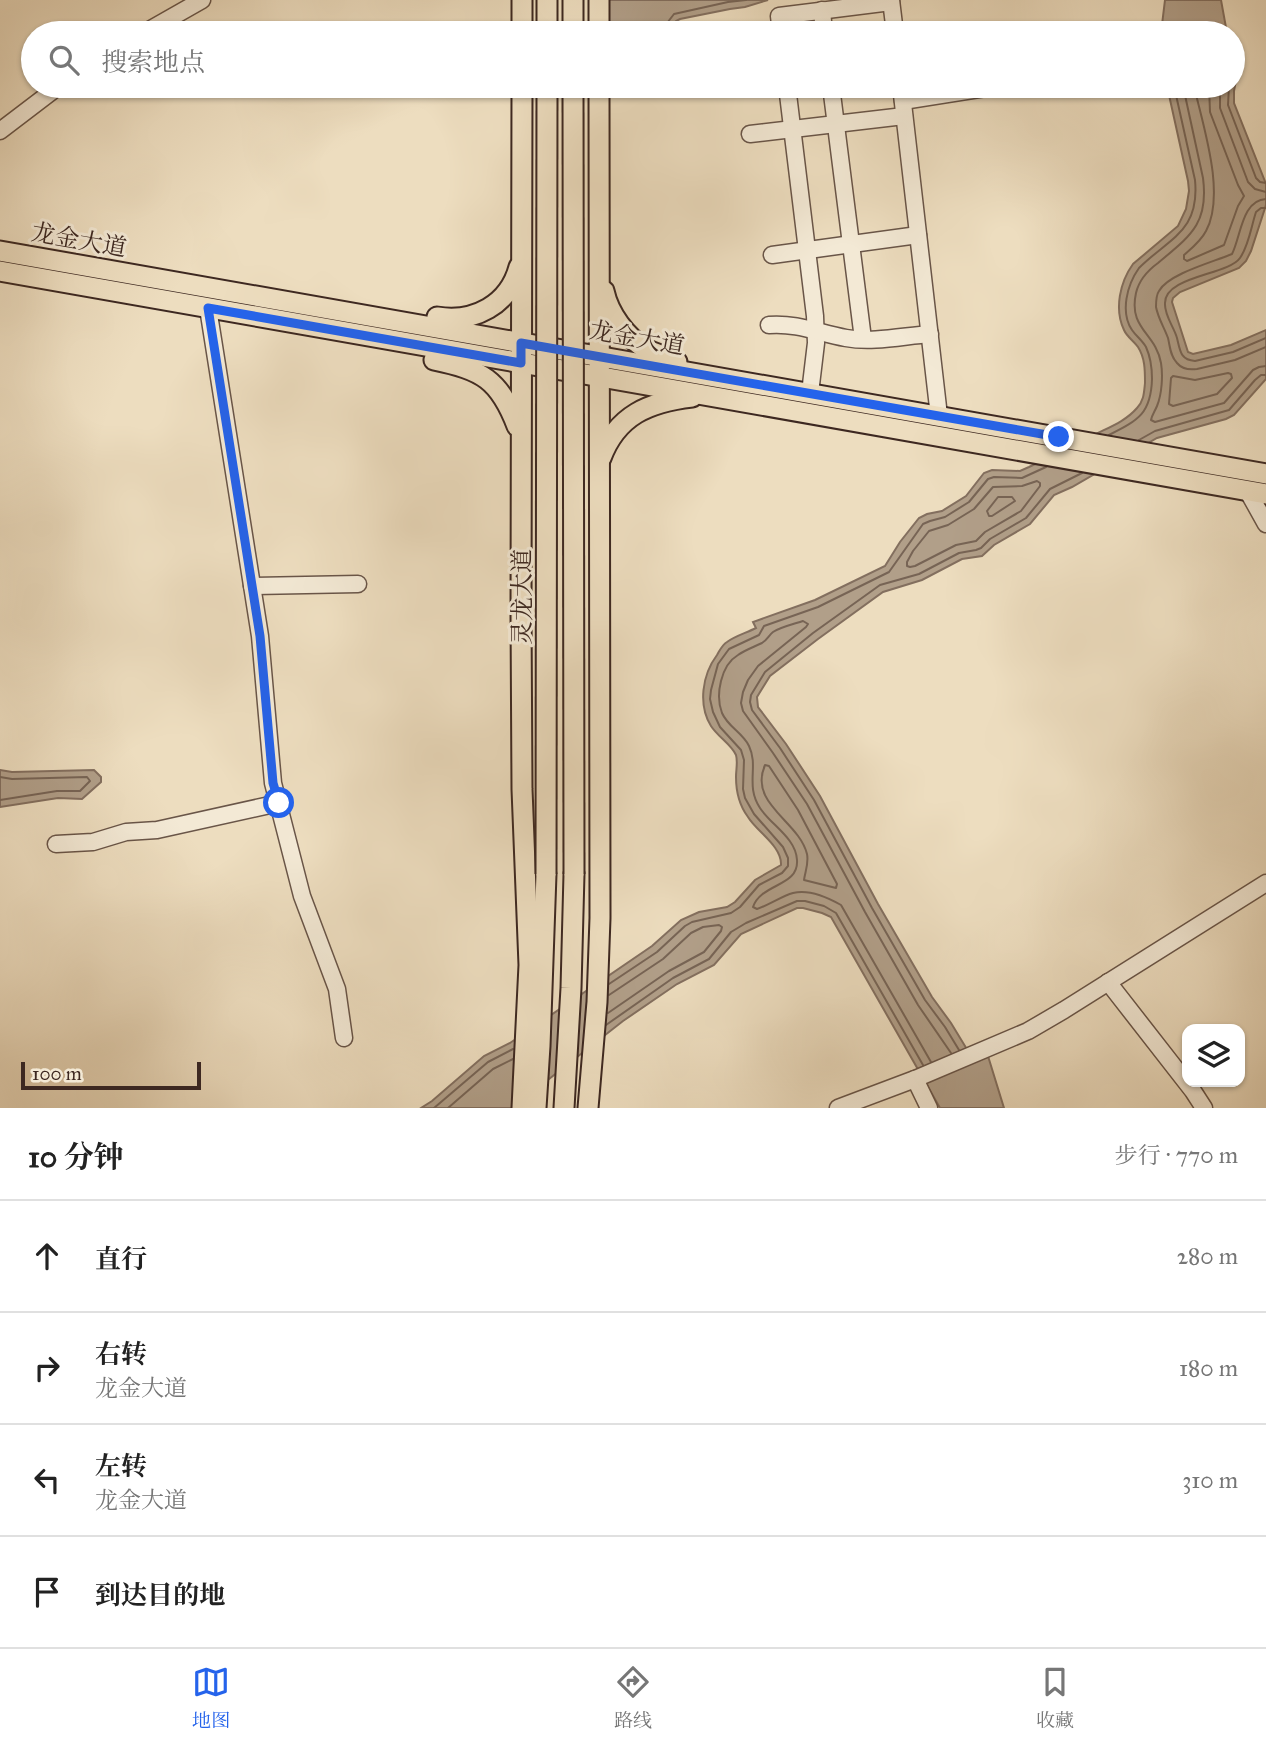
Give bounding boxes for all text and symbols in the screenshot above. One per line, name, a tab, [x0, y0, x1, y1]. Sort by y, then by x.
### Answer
search box	[21, 21, 1245, 98]
icon: search	[45, 41, 83, 79]
text: 搜索地点	[101, 46, 205, 78]
street label: 龙金大道	[29, 217, 129, 263]
street label: 龙金大道	[587, 315, 687, 361]
route end	[1043, 421, 1074, 452]
street label: 灵龙大道	[507, 549, 537, 645]
route start	[263, 787, 294, 818]
map controls	[1182, 1024, 1245, 1087]
button: layers	[1182, 1024, 1245, 1087]
scale bar	[21, 1059, 201, 1091]
text: 100 m	[32, 1062, 82, 1085]
text: 10 分钟	[28, 1139, 124, 1175]
text: 步行 · 770 m	[1115, 1141, 1238, 1169]
icon: ahead	[28, 1237, 66, 1275]
text: 280 m	[1177, 1242, 1238, 1270]
text: 直行	[95, 1243, 147, 1275]
text: 右转	[95, 1338, 147, 1370]
icon: right	[28, 1349, 66, 1387]
text: 180 m	[1179, 1354, 1238, 1382]
text: 龙金大道	[95, 1374, 187, 1402]
text: 左转	[95, 1450, 147, 1482]
icon: left	[28, 1461, 66, 1499]
text: 310 m	[1182, 1466, 1238, 1494]
text: 龙金大道	[95, 1486, 187, 1514]
icon: arrive	[28, 1573, 66, 1611]
text: 到达目的地	[95, 1579, 225, 1611]
tab: 地图	[192, 1663, 230, 1732]
tab: 路线	[614, 1663, 652, 1732]
tab: 收藏	[1036, 1663, 1074, 1732]

